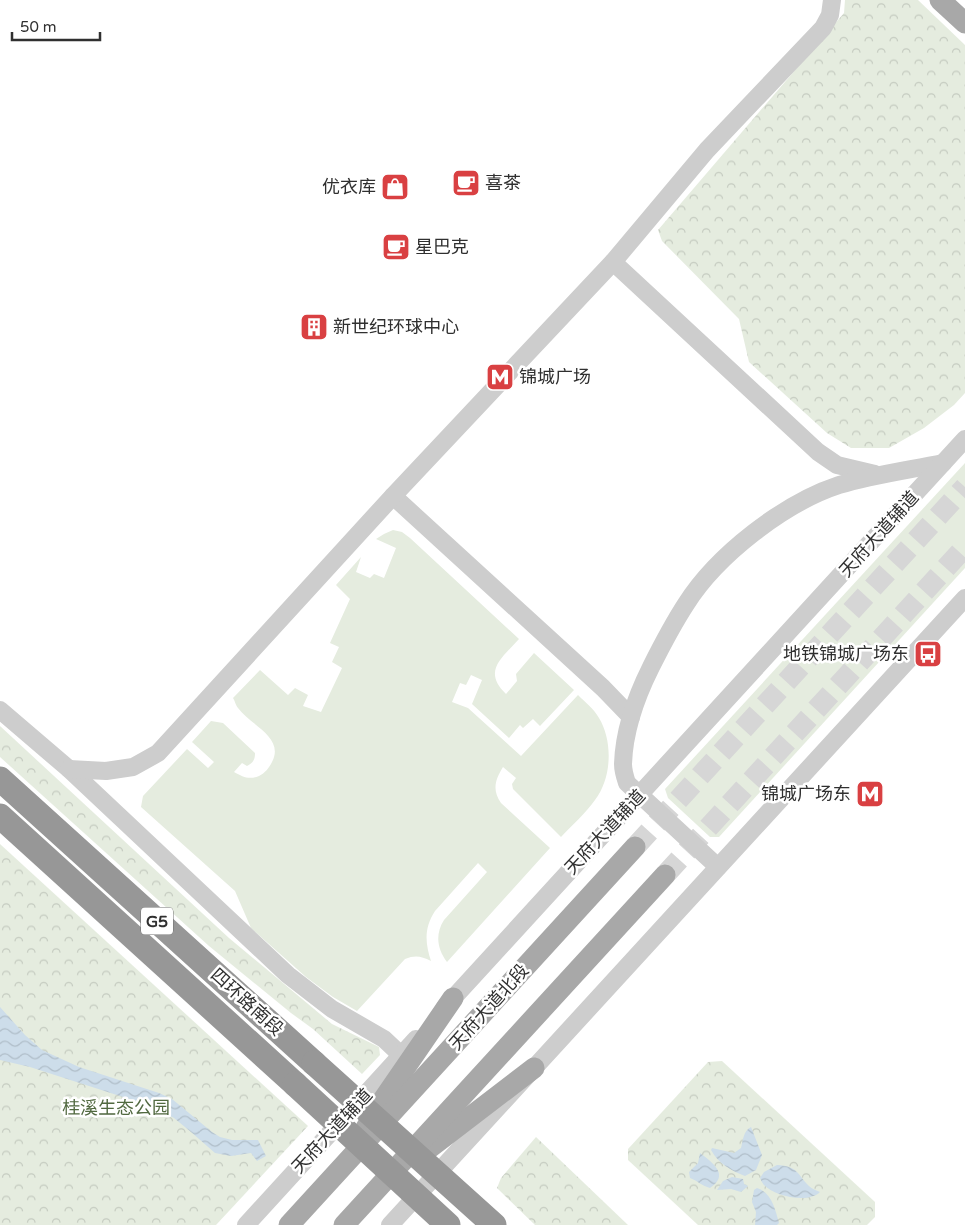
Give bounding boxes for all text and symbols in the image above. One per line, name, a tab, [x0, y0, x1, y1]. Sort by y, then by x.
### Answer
scale bar	[12, 10, 100, 42]
text: 50 m	[20, 18, 57, 36]
cafe icon: 喜茶	[451, 168, 481, 198]
shop icon: 优衣库	[380, 172, 410, 202]
place label: 喜茶	[485, 172, 521, 194]
place label: 优衣库	[322, 176, 376, 198]
cafe icon: 星巴克	[381, 232, 411, 262]
place label: 星巴克	[415, 236, 469, 258]
building icon: 新世纪环球中心	[299, 312, 329, 342]
place label: 新世纪环球中心	[333, 316, 459, 338]
metro station icon: 锦城广场	[485, 362, 515, 392]
place label: 锦城广场	[519, 366, 591, 388]
street label: 天府大道辅道	[835, 487, 923, 581]
bus stop icon: 地铁锦城广场东	[913, 639, 943, 669]
place label: 地铁锦城广场东	[783, 643, 909, 665]
metro station icon: 锦城广场东	[855, 779, 885, 809]
place label: 锦城广场东	[761, 783, 851, 805]
street label: 天府大道辅道	[560, 785, 650, 879]
road number: G5	[141, 908, 173, 934]
street label: 天府大道北段	[445, 960, 533, 1054]
street label: 四环路南段	[206, 964, 288, 1040]
street label: 天府大道辅道	[287, 1084, 377, 1178]
park label: 桂溪生态公园	[62, 1097, 170, 1119]

